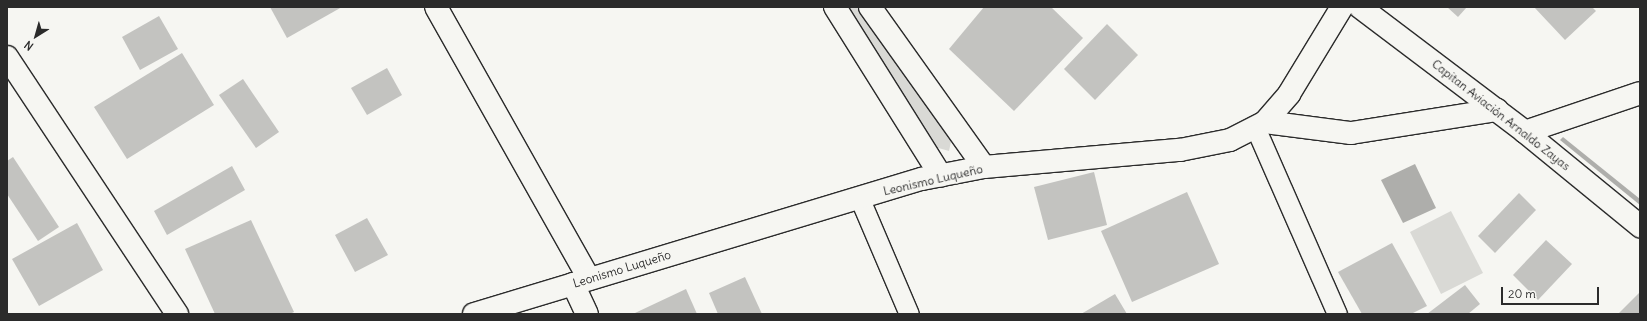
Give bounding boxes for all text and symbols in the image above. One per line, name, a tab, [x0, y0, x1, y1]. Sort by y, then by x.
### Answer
north arrow	[16, 16, 56, 56]
text: N	[22, 38, 36, 53]
street label: Capitan Aviación Arnaldo Zayas	[1429, 57, 1573, 173]
street label: Leonismo Luqueño	[882, 162, 984, 198]
street label: Leonismo Luqueño	[571, 247, 673, 291]
scale bar	[1503, 279, 1601, 305]
text: 20 m	[1508, 286, 1536, 301]

